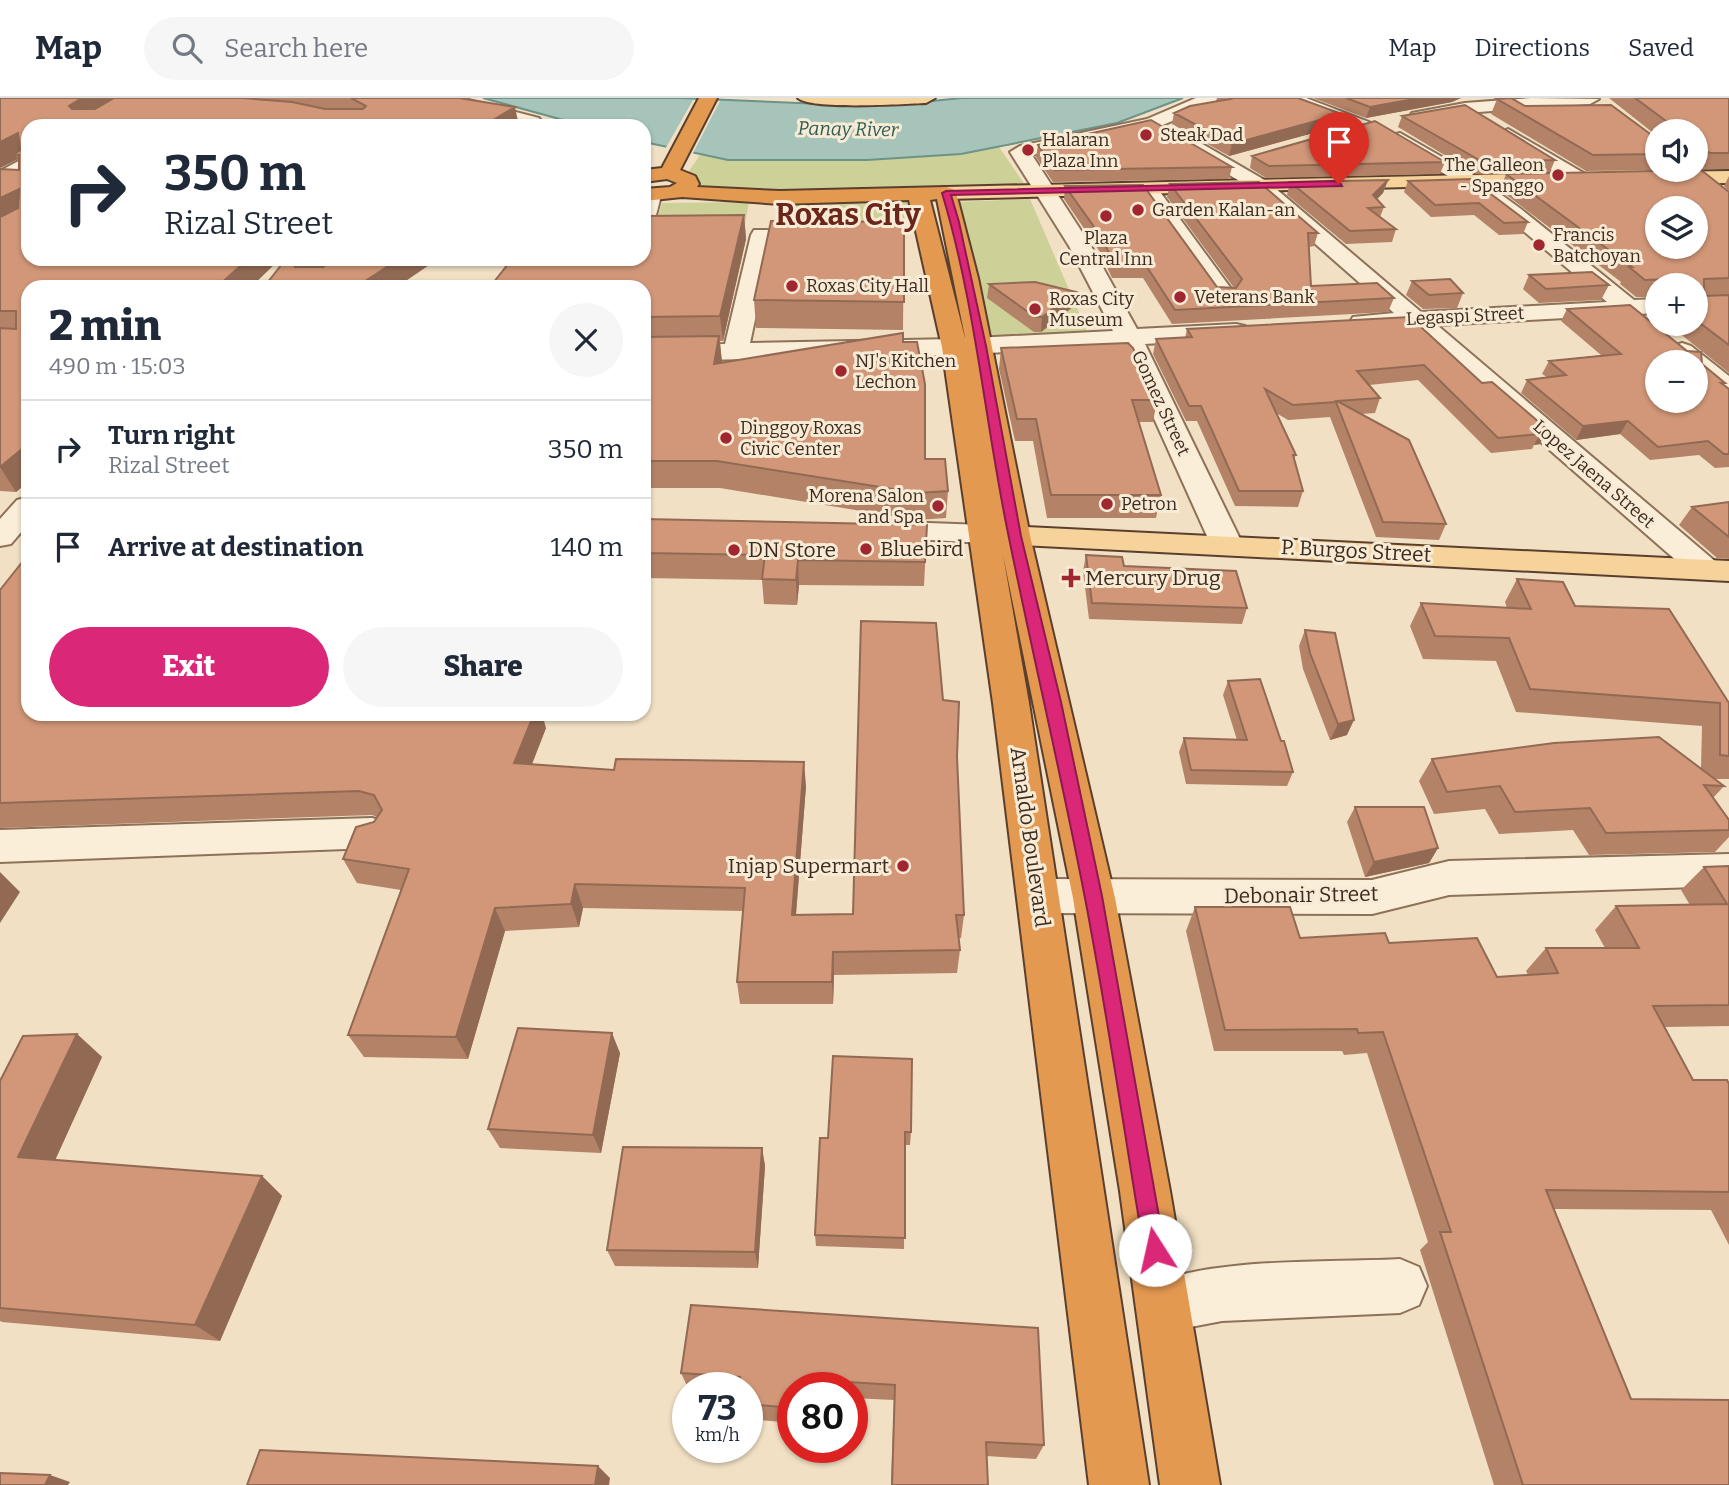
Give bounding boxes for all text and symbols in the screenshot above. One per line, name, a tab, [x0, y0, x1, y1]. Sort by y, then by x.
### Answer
search box	[144, 17, 634, 80]
text: Map	[35, 28, 102, 68]
icon: search	[168, 29, 206, 67]
text: Search here	[224, 33, 368, 64]
text: Map	[1388, 34, 1437, 62]
text: Directions	[1475, 34, 1590, 62]
text: Saved	[1628, 34, 1694, 62]
pin	[1309, 112, 1369, 184]
water label: Panay River	[797, 117, 900, 141]
map controls	[1645, 119, 1708, 413]
button: sound	[1645, 119, 1708, 182]
icon: arrive	[1320, 123, 1358, 161]
place label: Steak Dad	[1160, 124, 1244, 146]
marker: Steak Dad	[1138, 127, 1154, 143]
place label: Halaran Plaza Inn	[1042, 129, 1119, 172]
marker: Halaran Plaza Inn	[1020, 142, 1036, 158]
text: 350 m	[164, 144, 306, 203]
icon: right	[49, 147, 140, 238]
place label: The Galleon - Spanggo	[1444, 154, 1545, 197]
marker: The Galleon - Spanggo	[1550, 167, 1566, 183]
button: layers	[1645, 196, 1708, 259]
district label: Roxas City	[775, 197, 921, 233]
place label: Garden Kalan-an	[1152, 199, 1296, 221]
marker: Garden Kalan-an	[1130, 202, 1146, 218]
text: Rizal Street	[164, 204, 333, 242]
marker: Plaza Central Inn	[1098, 208, 1114, 224]
place label: Francis Batchoyan	[1553, 224, 1641, 267]
place label: Plaza Central Inn	[1059, 227, 1154, 270]
marker: Francis Batchoyan	[1531, 237, 1547, 253]
button: +	[1645, 273, 1708, 336]
place label: Roxas City Hall	[806, 275, 929, 297]
marker: Roxas City Hall	[784, 278, 800, 294]
place label: Veterans Bank	[1194, 286, 1315, 308]
place label: Roxas City Museum	[1049, 288, 1134, 331]
marker: Veterans Bank	[1172, 289, 1188, 305]
text: 2 min	[49, 301, 161, 351]
marker: Roxas City Museum	[1027, 301, 1043, 317]
street label: Legaspi Street	[1405, 302, 1525, 330]
button: close	[549, 303, 623, 377]
street label: Gomez Street	[1127, 347, 1195, 460]
place label: NJ's Kitchen Lechon	[855, 350, 957, 393]
button: −	[1645, 350, 1708, 413]
text: 490 m · 15:03	[49, 352, 186, 380]
marker: NJ's Kitchen Lechon	[833, 363, 849, 379]
street label: Lopez Jaena Street	[1529, 415, 1660, 533]
place label: Dinggoy Roxas Civic Center	[740, 417, 862, 460]
text: Turn right	[108, 420, 235, 451]
icon: right	[49, 430, 87, 468]
marker: Dinggoy Roxas Civic Center	[718, 430, 734, 446]
text: 350 m	[548, 434, 623, 465]
text: Rizal Street	[108, 451, 230, 479]
place label: Morena Salon and Spa	[809, 485, 925, 528]
place label: Petron	[1121, 493, 1178, 515]
marker: Petron	[1099, 496, 1115, 512]
marker: Morena Salon and Spa	[930, 498, 946, 514]
icon: arrive	[49, 528, 87, 566]
text: Arrive at destination	[108, 532, 363, 563]
text: 140 m	[551, 532, 623, 563]
street label: P. Burgos Street	[1280, 534, 1432, 568]
place label: Bluebird	[880, 536, 963, 562]
place label: DN Store	[748, 537, 836, 563]
marker: Bluebird	[858, 541, 874, 557]
marker: DN Store	[726, 542, 742, 558]
place label: Mercury Drug	[1085, 565, 1221, 591]
marker: Mercury Drug	[1063, 570, 1079, 586]
button: Exit	[49, 627, 329, 707]
button: Share	[343, 627, 623, 707]
street label: Arnaldo Boulevard	[1004, 745, 1056, 929]
place label: Injap Supermart	[728, 853, 889, 879]
marker: Injap Supermart	[895, 858, 911, 874]
street label: Debonair Street	[1224, 881, 1379, 909]
position arrow	[1118, 1213, 1192, 1287]
speed limit sign: 80	[777, 1372, 868, 1463]
text: 73	[698, 1387, 737, 1429]
text: km/h	[695, 1424, 740, 1446]

